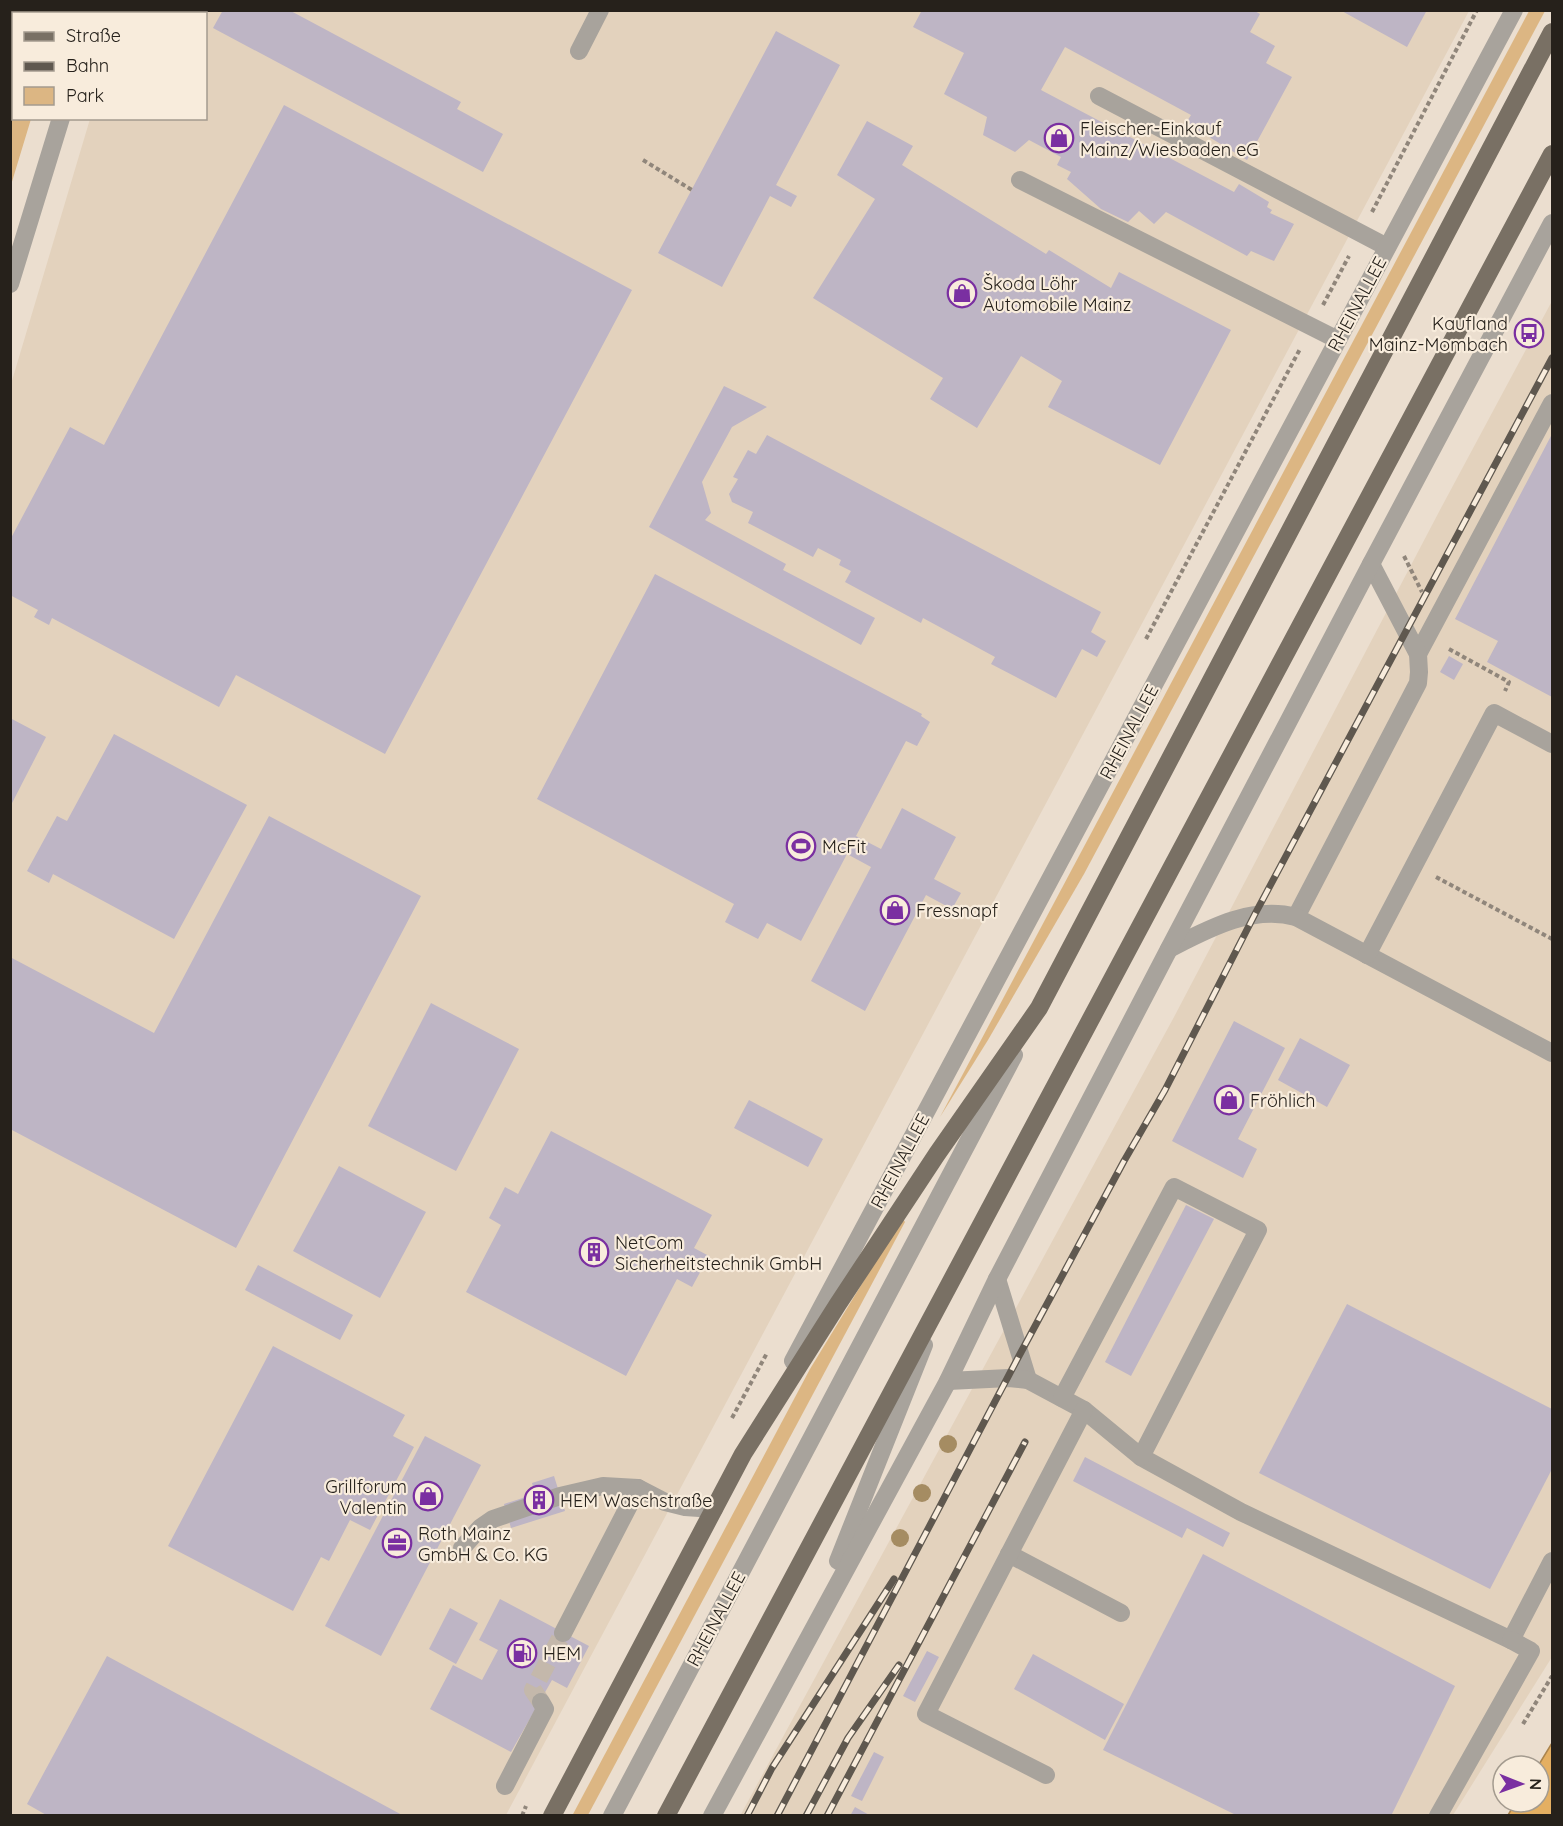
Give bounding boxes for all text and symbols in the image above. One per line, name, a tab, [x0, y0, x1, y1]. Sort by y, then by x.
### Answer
legend	[12, 12, 207, 120]
text: Straße	[66, 24, 121, 47]
text: Bahn	[66, 54, 109, 77]
text: Park	[66, 84, 104, 107]
place label: Fleischer-Einkauf Mainz/Wiesbaden eG	[1080, 117, 1259, 161]
shop icon: Fleischer-Einkauf Mainz/Wiesbaden eG	[1043, 122, 1075, 154]
street label: RHEINALLEE	[1322, 253, 1392, 355]
place label: Škoda Löhr Automobile Mainz	[983, 272, 1131, 316]
shop icon: Škoda Löhr Automobile Mainz	[946, 277, 978, 309]
place label: Kaufland Mainz-Mombach	[1369, 312, 1508, 356]
bus stop icon: Kaufland Mainz-Mombach	[1513, 317, 1545, 349]
street label: RHEINALLEE	[1094, 681, 1164, 783]
sports icon: McFit	[785, 830, 817, 862]
place label: McFit	[822, 835, 866, 858]
shop icon: Fressnapf	[879, 894, 911, 926]
place label: Fressnapf	[916, 899, 999, 922]
shop icon: Fröhlich	[1213, 1084, 1245, 1116]
place label: Fröhlich	[1250, 1089, 1316, 1112]
street label: RHEINALLEE	[865, 1110, 935, 1212]
place label: NetCom Sicherheitstechnik GmbH	[615, 1231, 822, 1275]
building icon: NetCom Sicherheitstechnik GmbH	[578, 1236, 610, 1268]
place label: Grillforum Valentin	[325, 1475, 407, 1519]
shop icon: Grillforum Valentin	[412, 1480, 444, 1512]
building icon: HEM Waschstraße	[523, 1484, 555, 1516]
place label: HEM Waschstraße	[560, 1489, 712, 1512]
place label: Roth Mainz GmbH & Co. KG	[418, 1522, 548, 1566]
office icon: Roth Mainz GmbH & Co. KG	[381, 1527, 413, 1559]
street label: RHEINALLEE	[681, 1568, 751, 1670]
fuel station icon: HEM	[506, 1637, 538, 1669]
place label: HEM	[543, 1642, 581, 1665]
north arrow	[1491, 1754, 1551, 1814]
text: N	[1526, 1778, 1546, 1790]

